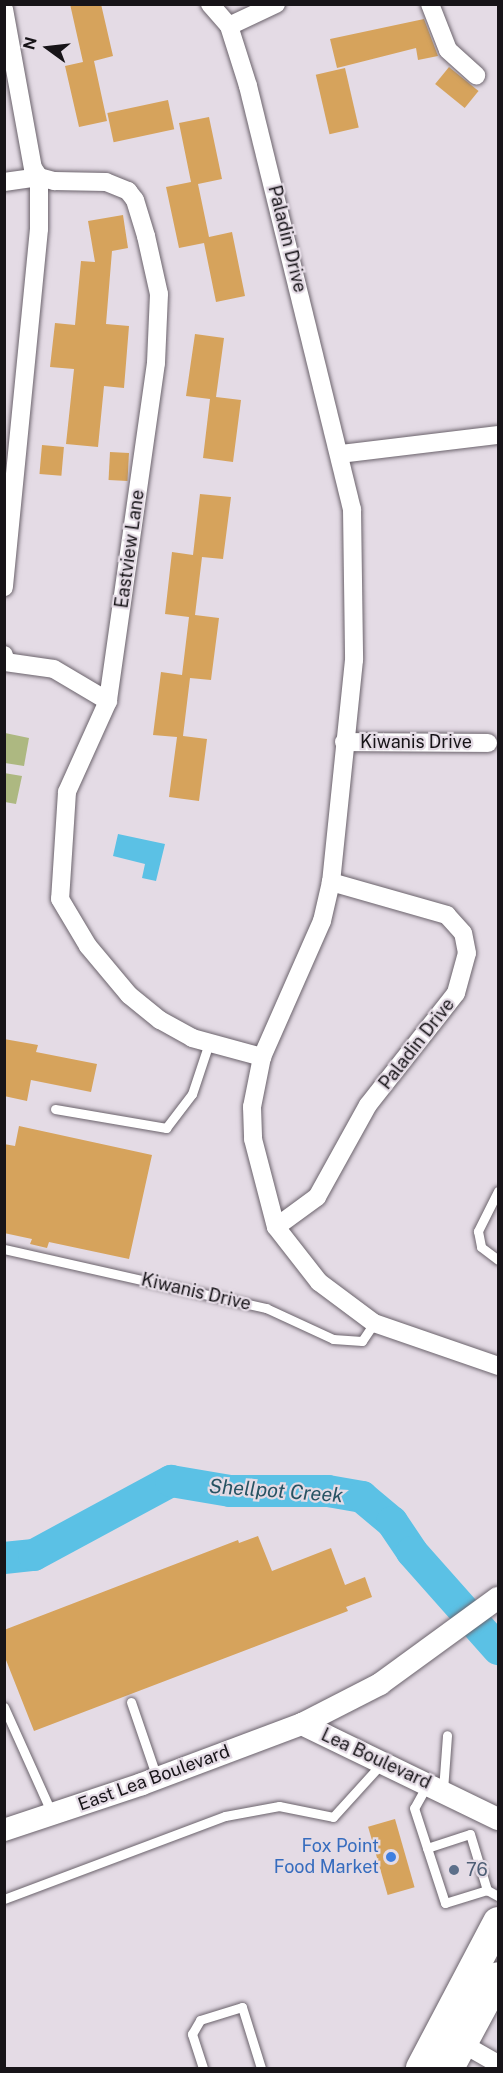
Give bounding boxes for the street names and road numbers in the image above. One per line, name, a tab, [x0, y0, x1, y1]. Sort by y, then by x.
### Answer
street label: Paladin Drive	[263, 183, 311, 295]
street label: Eastview Lane	[111, 488, 149, 610]
street label: Kiwanis Drive	[360, 731, 472, 753]
street label: Paladin Drive	[375, 994, 459, 1094]
street label: Kiwanis Drive	[139, 1269, 253, 1315]
street label: Lea Boulevard	[318, 1724, 434, 1794]
street label: East Lea Boulevard	[75, 1740, 233, 1816]

